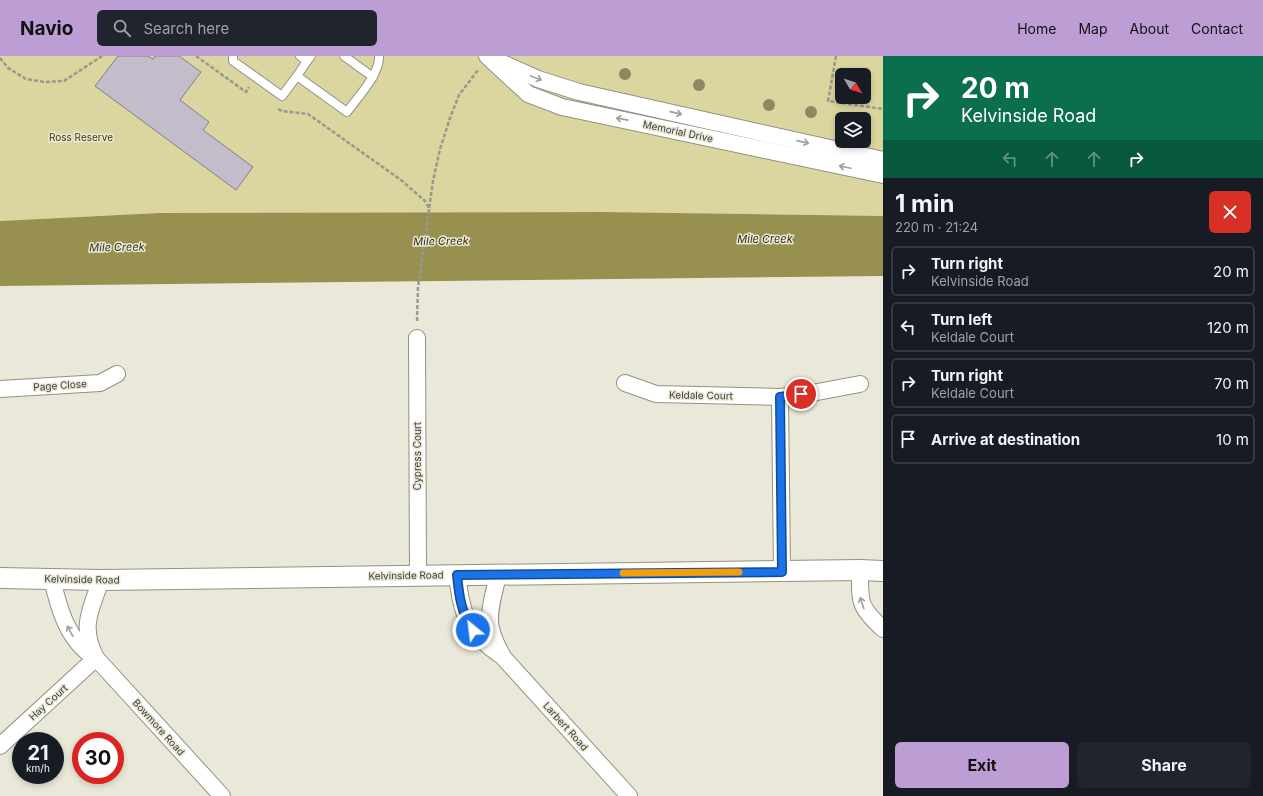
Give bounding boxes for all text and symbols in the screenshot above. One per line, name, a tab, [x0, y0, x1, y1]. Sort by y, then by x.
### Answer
search box	[97, 10, 377, 46]
text: Navio	[20, 17, 73, 40]
icon: search	[111, 17, 133, 39]
text: Search here	[143, 19, 229, 38]
text: Home	[1017, 20, 1056, 37]
text: Map	[1078, 20, 1108, 37]
text: About	[1130, 20, 1169, 37]
text: Contact	[1191, 20, 1243, 37]
north arrow	[835, 68, 871, 104]
map controls	[835, 68, 871, 148]
text: 20 m	[961, 71, 1030, 105]
icon: right	[895, 72, 947, 124]
one-way arrow	[530, 75, 542, 82]
text: Kelvinside Road	[961, 105, 1096, 126]
one-way arrow	[669, 110, 682, 118]
button: layers	[835, 112, 871, 148]
one-way arrow	[616, 115, 629, 123]
street label: Memorial Drive	[642, 118, 714, 144]
park label: Ross Reserve	[49, 131, 113, 143]
one-way arrow	[796, 138, 809, 146]
icon: left	[999, 148, 1021, 170]
icon: ahead	[1041, 148, 1063, 170]
icon: ahead	[1083, 148, 1105, 170]
icon: right	[1125, 148, 1147, 170]
one-way arrow	[839, 163, 852, 171]
text: 1 min	[895, 189, 954, 218]
button: close	[1209, 191, 1251, 233]
text: 220 m · 21:24	[895, 219, 978, 235]
water label: Mile Creek	[737, 232, 794, 246]
water label: Mile Creek	[413, 234, 470, 248]
water label: Mile Creek	[89, 240, 146, 254]
text: Turn right	[931, 254, 1003, 273]
icon: right	[897, 260, 919, 282]
text: 20 m	[1213, 262, 1249, 281]
text: Kelvinside Road	[931, 273, 1029, 289]
text: Turn left	[931, 310, 992, 329]
icon: left	[897, 316, 919, 338]
text: 120 m	[1207, 318, 1249, 337]
text: Keldale Court	[931, 329, 1014, 345]
text: Turn right	[931, 366, 1003, 385]
icon: right	[897, 372, 919, 394]
text: 70 m	[1214, 374, 1249, 393]
street label: Page Close	[33, 377, 87, 393]
pin	[784, 377, 818, 411]
icon: arrive	[790, 383, 812, 405]
text: Keldale Court	[931, 385, 1014, 401]
street label: Keldale Court	[669, 388, 734, 402]
street label: Cypress Court	[411, 421, 423, 490]
icon: arrive	[897, 428, 919, 450]
text: Arrive at destination	[931, 430, 1080, 449]
text: 10 m	[1216, 430, 1249, 449]
street label: Kelvinside Road	[368, 568, 444, 582]
street label: Kelvinside Road	[44, 572, 120, 586]
one-way arrow	[858, 597, 865, 610]
position arrow	[452, 609, 494, 651]
one-way arrow	[65, 625, 73, 637]
street label: Hay Court	[26, 681, 70, 722]
street label: Bowmore Road	[131, 696, 187, 758]
street label: Larbert Road	[541, 699, 591, 753]
speed limit sign: 30	[72, 732, 124, 784]
text: 21	[27, 741, 49, 765]
button: Exit	[895, 742, 1069, 788]
button: Share	[1077, 742, 1251, 788]
text: km/h	[26, 762, 50, 774]

